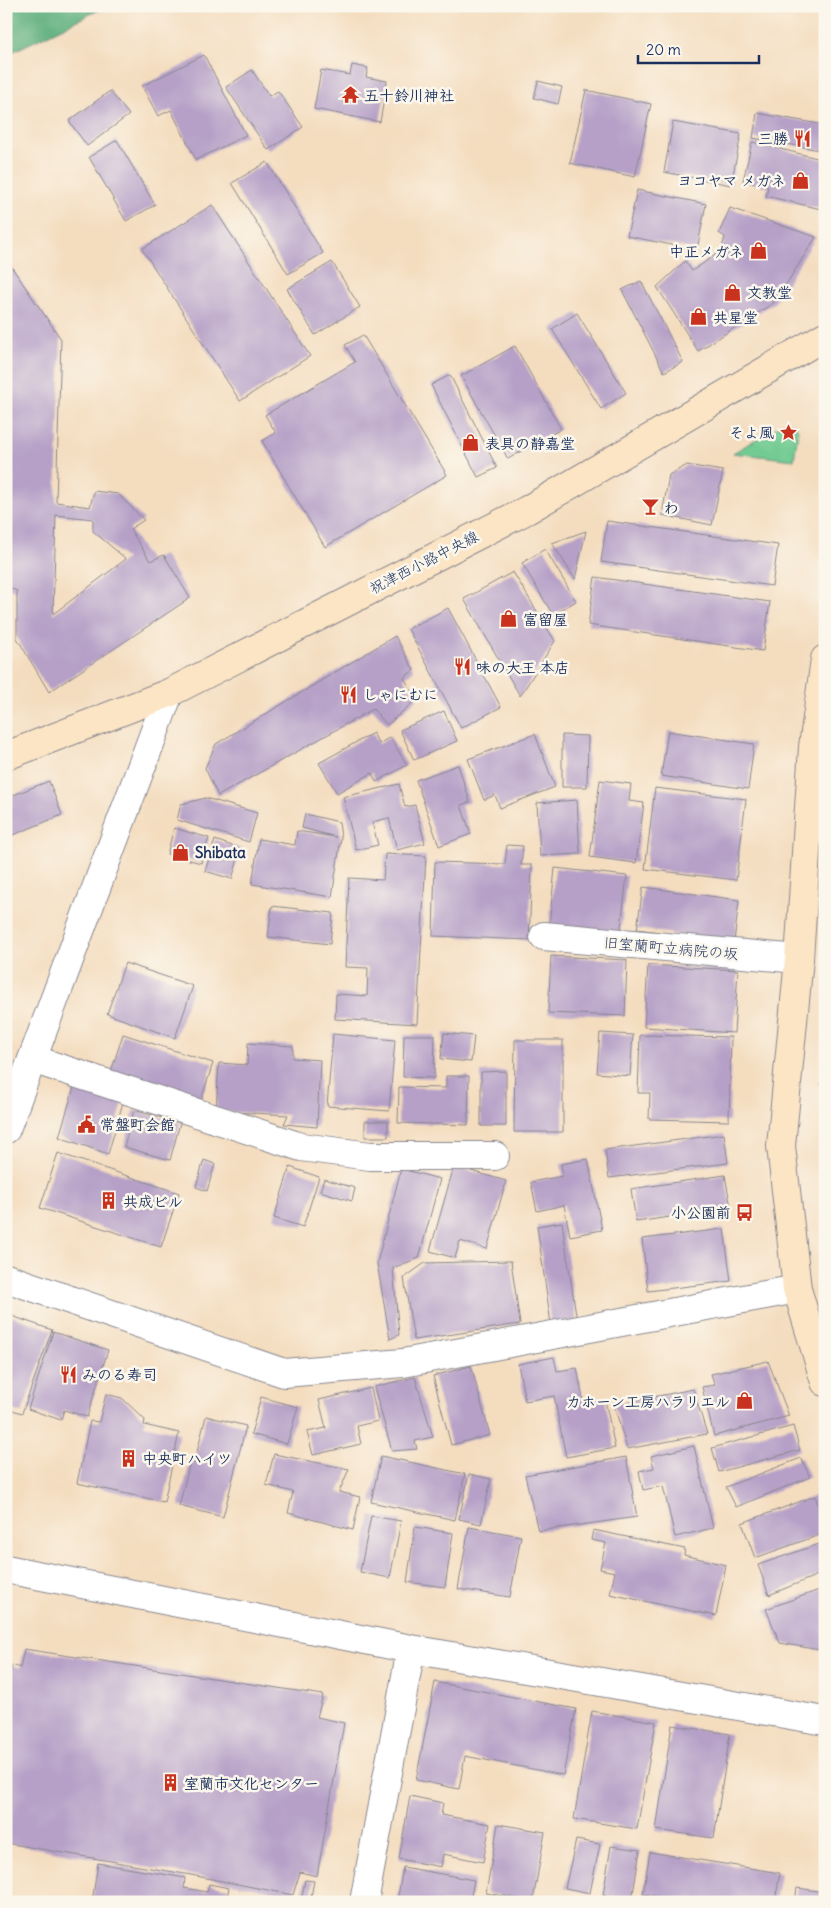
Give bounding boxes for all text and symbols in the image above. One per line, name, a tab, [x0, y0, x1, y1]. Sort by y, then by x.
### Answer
scale bar	[638, 32, 760, 64]
text: 20 m	[646, 40, 681, 59]
temple icon: 五十鈴川神社	[340, 85, 360, 105]
place label: 五十鈴川神社	[364, 86, 454, 105]
restaurant icon: 三勝	[792, 128, 812, 148]
place label: 三勝	[758, 129, 788, 148]
shop icon: ヨコヤマ メガネ	[790, 170, 810, 190]
place label: ヨコヤマ メガネ	[677, 171, 786, 190]
shop icon: 中正メガネ	[748, 241, 768, 261]
place label: 中正メガネ	[669, 242, 744, 261]
shop icon: 文教堂	[723, 282, 743, 302]
place label: 文教堂	[747, 283, 792, 302]
shop icon: 共星堂	[689, 307, 709, 327]
place label: 共星堂	[713, 308, 758, 327]
place icon: そよ風	[778, 422, 798, 442]
place label: そよ風	[729, 423, 774, 442]
shop icon: 表具の静嘉堂	[461, 433, 481, 453]
place label: 表具の静嘉堂	[485, 434, 575, 453]
bar icon: わ	[640, 497, 660, 517]
place label: わ	[664, 498, 679, 517]
street label: 祝津西小路中央線	[366, 526, 482, 598]
shop icon: 富留屋	[499, 609, 519, 629]
place label: 富留屋	[523, 610, 568, 629]
restaurant icon: 味の大王 本店	[452, 657, 472, 677]
place label: 味の大王 本店	[476, 658, 570, 677]
restaurant icon: しゃにむに	[339, 684, 359, 704]
place label: しゃにむに	[363, 685, 438, 704]
shop icon: Shibata	[171, 842, 191, 862]
place label: Shibata	[195, 843, 246, 862]
street label: 旧室蘭町立病院の坂	[603, 933, 739, 963]
public building icon: 常盤町会館	[76, 1114, 96, 1134]
place label: 常盤町会館	[100, 1115, 175, 1134]
building icon: 共成ビル	[99, 1191, 119, 1211]
place label: 共成ビル	[123, 1192, 183, 1211]
bus stop icon: 小公園前	[735, 1202, 755, 1222]
place label: 小公園前	[671, 1203, 731, 1222]
restaurant icon: みのる寿司	[58, 1364, 78, 1384]
place label: みのる寿司	[82, 1365, 157, 1384]
shop icon: カホーン工房ハラリエル	[734, 1391, 754, 1411]
place label: カホーン工房ハラリエル	[566, 1392, 730, 1411]
building icon: 中央町ハイツ	[118, 1448, 138, 1468]
place label: 中央町ハイツ	[142, 1449, 232, 1468]
building icon: 室蘭市文化センター	[160, 1773, 180, 1793]
place label: 室蘭市文化センター	[184, 1774, 319, 1793]

